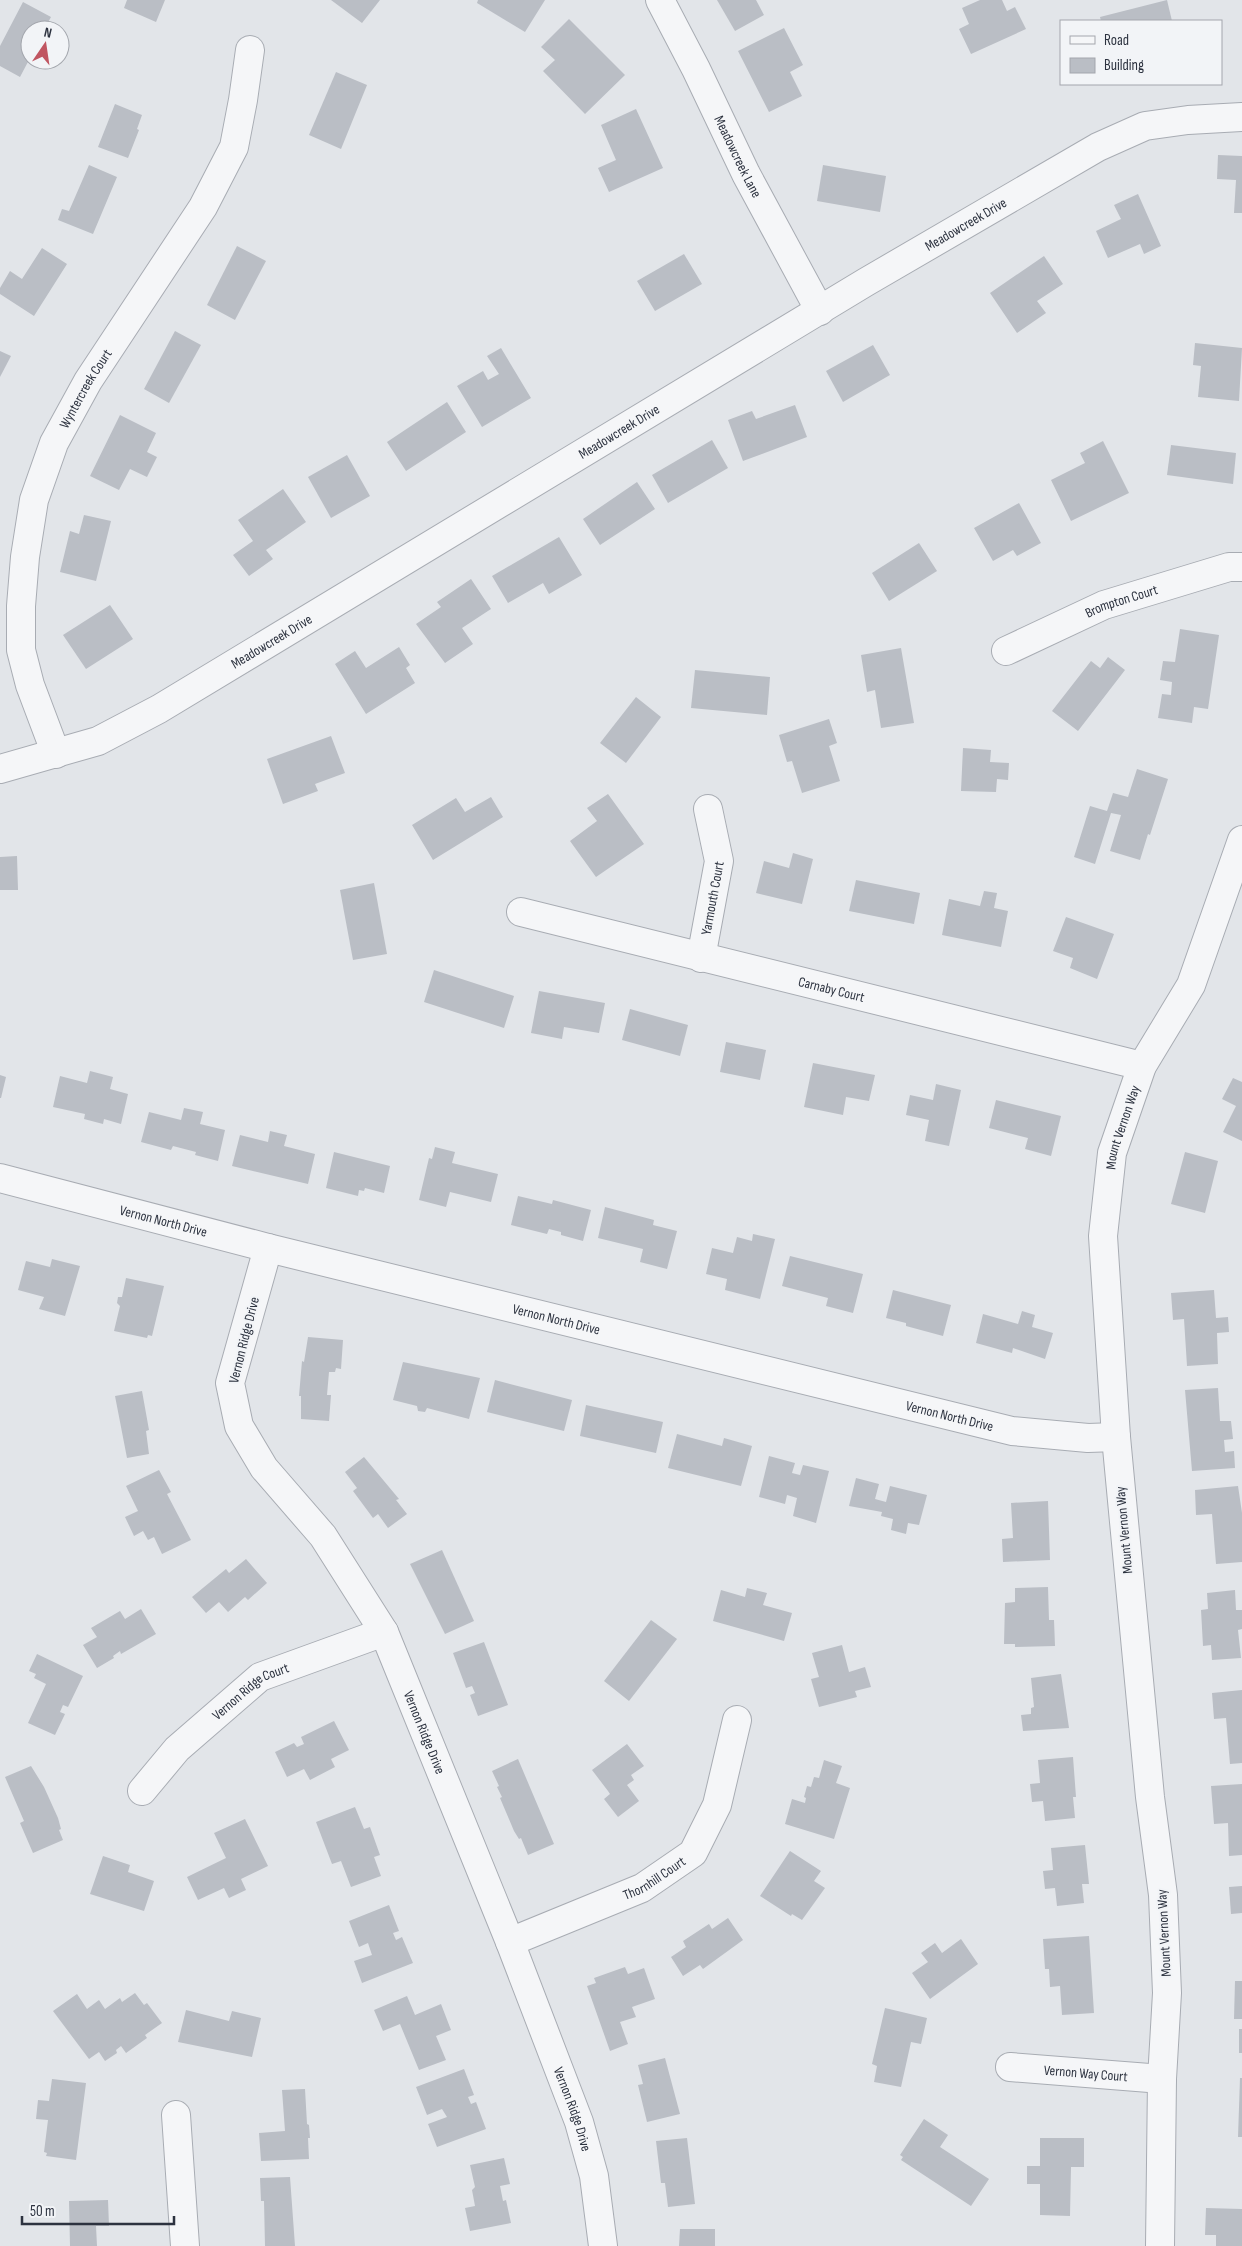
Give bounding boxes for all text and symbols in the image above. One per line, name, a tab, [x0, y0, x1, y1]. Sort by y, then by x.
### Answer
north arrow	[20, 20, 70, 70]
legend	[1060, 20, 1222, 85]
text: N	[42, 24, 53, 42]
text: Road	[1104, 31, 1129, 50]
text: Building	[1104, 56, 1144, 75]
street label: Meadowcreek Lane	[711, 113, 766, 200]
street label: Meadowcreek Drive	[922, 194, 1009, 254]
street label: Wyntercreek Court	[55, 346, 115, 431]
street label: Meadowcreek Drive	[575, 400, 662, 462]
street label: Brompton Court	[1082, 581, 1160, 621]
street label: Meadowcreek Drive	[228, 610, 315, 672]
street label: Yarmouth Court	[697, 860, 727, 936]
street label: Carnaby Court	[797, 973, 866, 1005]
street label: Mount Vernon Way	[1102, 1082, 1143, 1170]
street label: Vernon North Drive	[118, 1201, 209, 1240]
street label: Vernon Ridge Drive	[225, 1295, 263, 1385]
street label: Vernon North Drive	[511, 1300, 602, 1338]
street label: Vernon North Drive	[904, 1397, 995, 1435]
street label: Mount Vernon Way	[1112, 1485, 1136, 1574]
street label: Vernon Ridge Court	[208, 1659, 291, 1723]
street label: Vernon Ridge Drive	[400, 1688, 449, 1776]
street label: Thornhill Court	[620, 1852, 688, 1903]
street label: Mount Vernon Way	[1153, 1888, 1175, 1977]
street label: Vernon Way Court	[1043, 2061, 1128, 2085]
street label: Vernon Ridge Drive	[550, 2064, 595, 2153]
scale bar	[22, 2194, 175, 2226]
text: 50 m	[30, 2202, 55, 2221]

